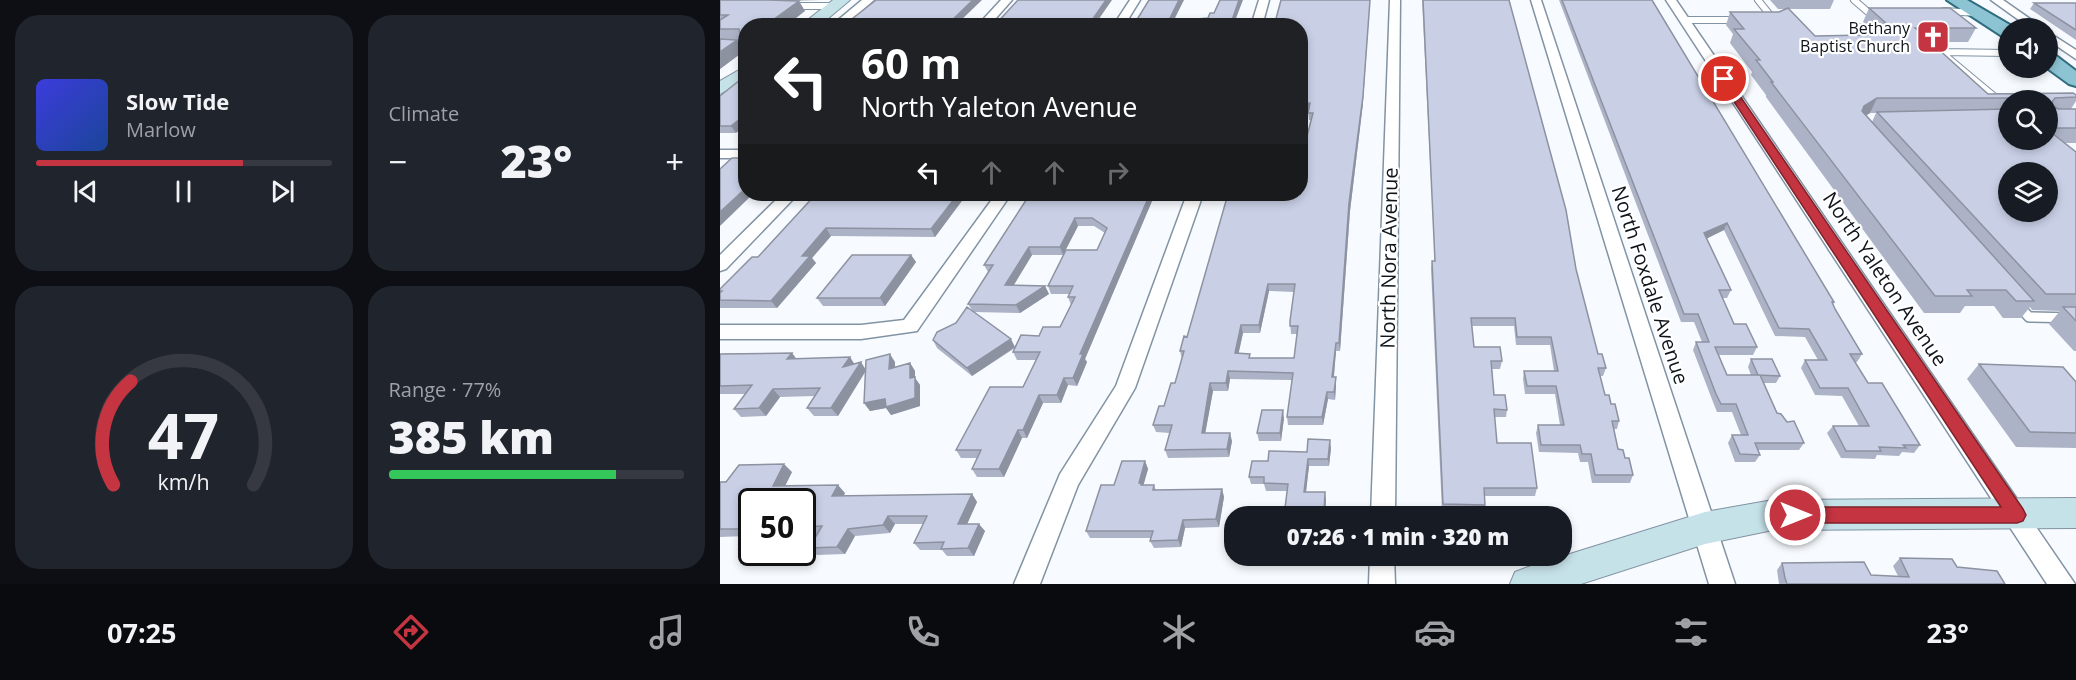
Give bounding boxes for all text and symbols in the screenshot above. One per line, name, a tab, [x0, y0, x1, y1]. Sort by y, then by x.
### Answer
place label: Bethany Baptist Church	[1800, 17, 1911, 57]
map controls	[1998, 18, 2058, 222]
button: sound	[1998, 18, 2058, 78]
church icon: Bethany Baptist Church	[1915, 19, 1951, 55]
text: 60 m	[861, 34, 961, 91]
icon: left	[762, 42, 840, 120]
pin	[1698, 53, 1749, 104]
icon: arrive	[1707, 62, 1740, 95]
text: Slow Tide	[126, 86, 229, 116]
text: North Yaleton Avenue	[861, 88, 1137, 125]
button: search	[1998, 90, 2058, 150]
text: Climate	[389, 100, 459, 127]
text: Marlow	[126, 116, 196, 143]
text: 23°	[500, 130, 572, 191]
text: −	[389, 139, 407, 184]
text: +	[665, 139, 684, 184]
icon: left	[912, 156, 945, 189]
icon: ahead	[975, 156, 1008, 189]
icon: ahead	[1038, 156, 1071, 189]
icon: right	[1101, 156, 1134, 189]
button: layers	[1998, 162, 2058, 222]
street label: North Nora Avenue	[1373, 167, 1404, 349]
icon: previous	[69, 175, 102, 208]
icon: pause	[167, 175, 200, 208]
icon: next	[266, 175, 299, 208]
street label: North Foxdale Avenue	[1606, 182, 1695, 388]
street label: North Yaleton Avenue	[1817, 186, 1954, 371]
text: Range · 77%	[389, 376, 501, 403]
text: 47	[148, 392, 219, 477]
text: 385 km	[389, 406, 554, 467]
text: km/h	[158, 467, 210, 496]
position arrow	[1763, 483, 1827, 547]
speed limit sign: 50	[738, 488, 816, 566]
text: 07:26 · 1 min · 320 m	[1287, 521, 1509, 551]
icon: directions	[390, 611, 432, 653]
icon: music	[646, 611, 688, 653]
icon: phone	[902, 611, 944, 653]
icon: climate	[1158, 611, 1200, 653]
icon: car	[1414, 611, 1456, 653]
icon: filters	[1670, 611, 1712, 653]
text: 07:25	[107, 614, 176, 651]
text: 23°	[1926, 614, 1969, 651]

